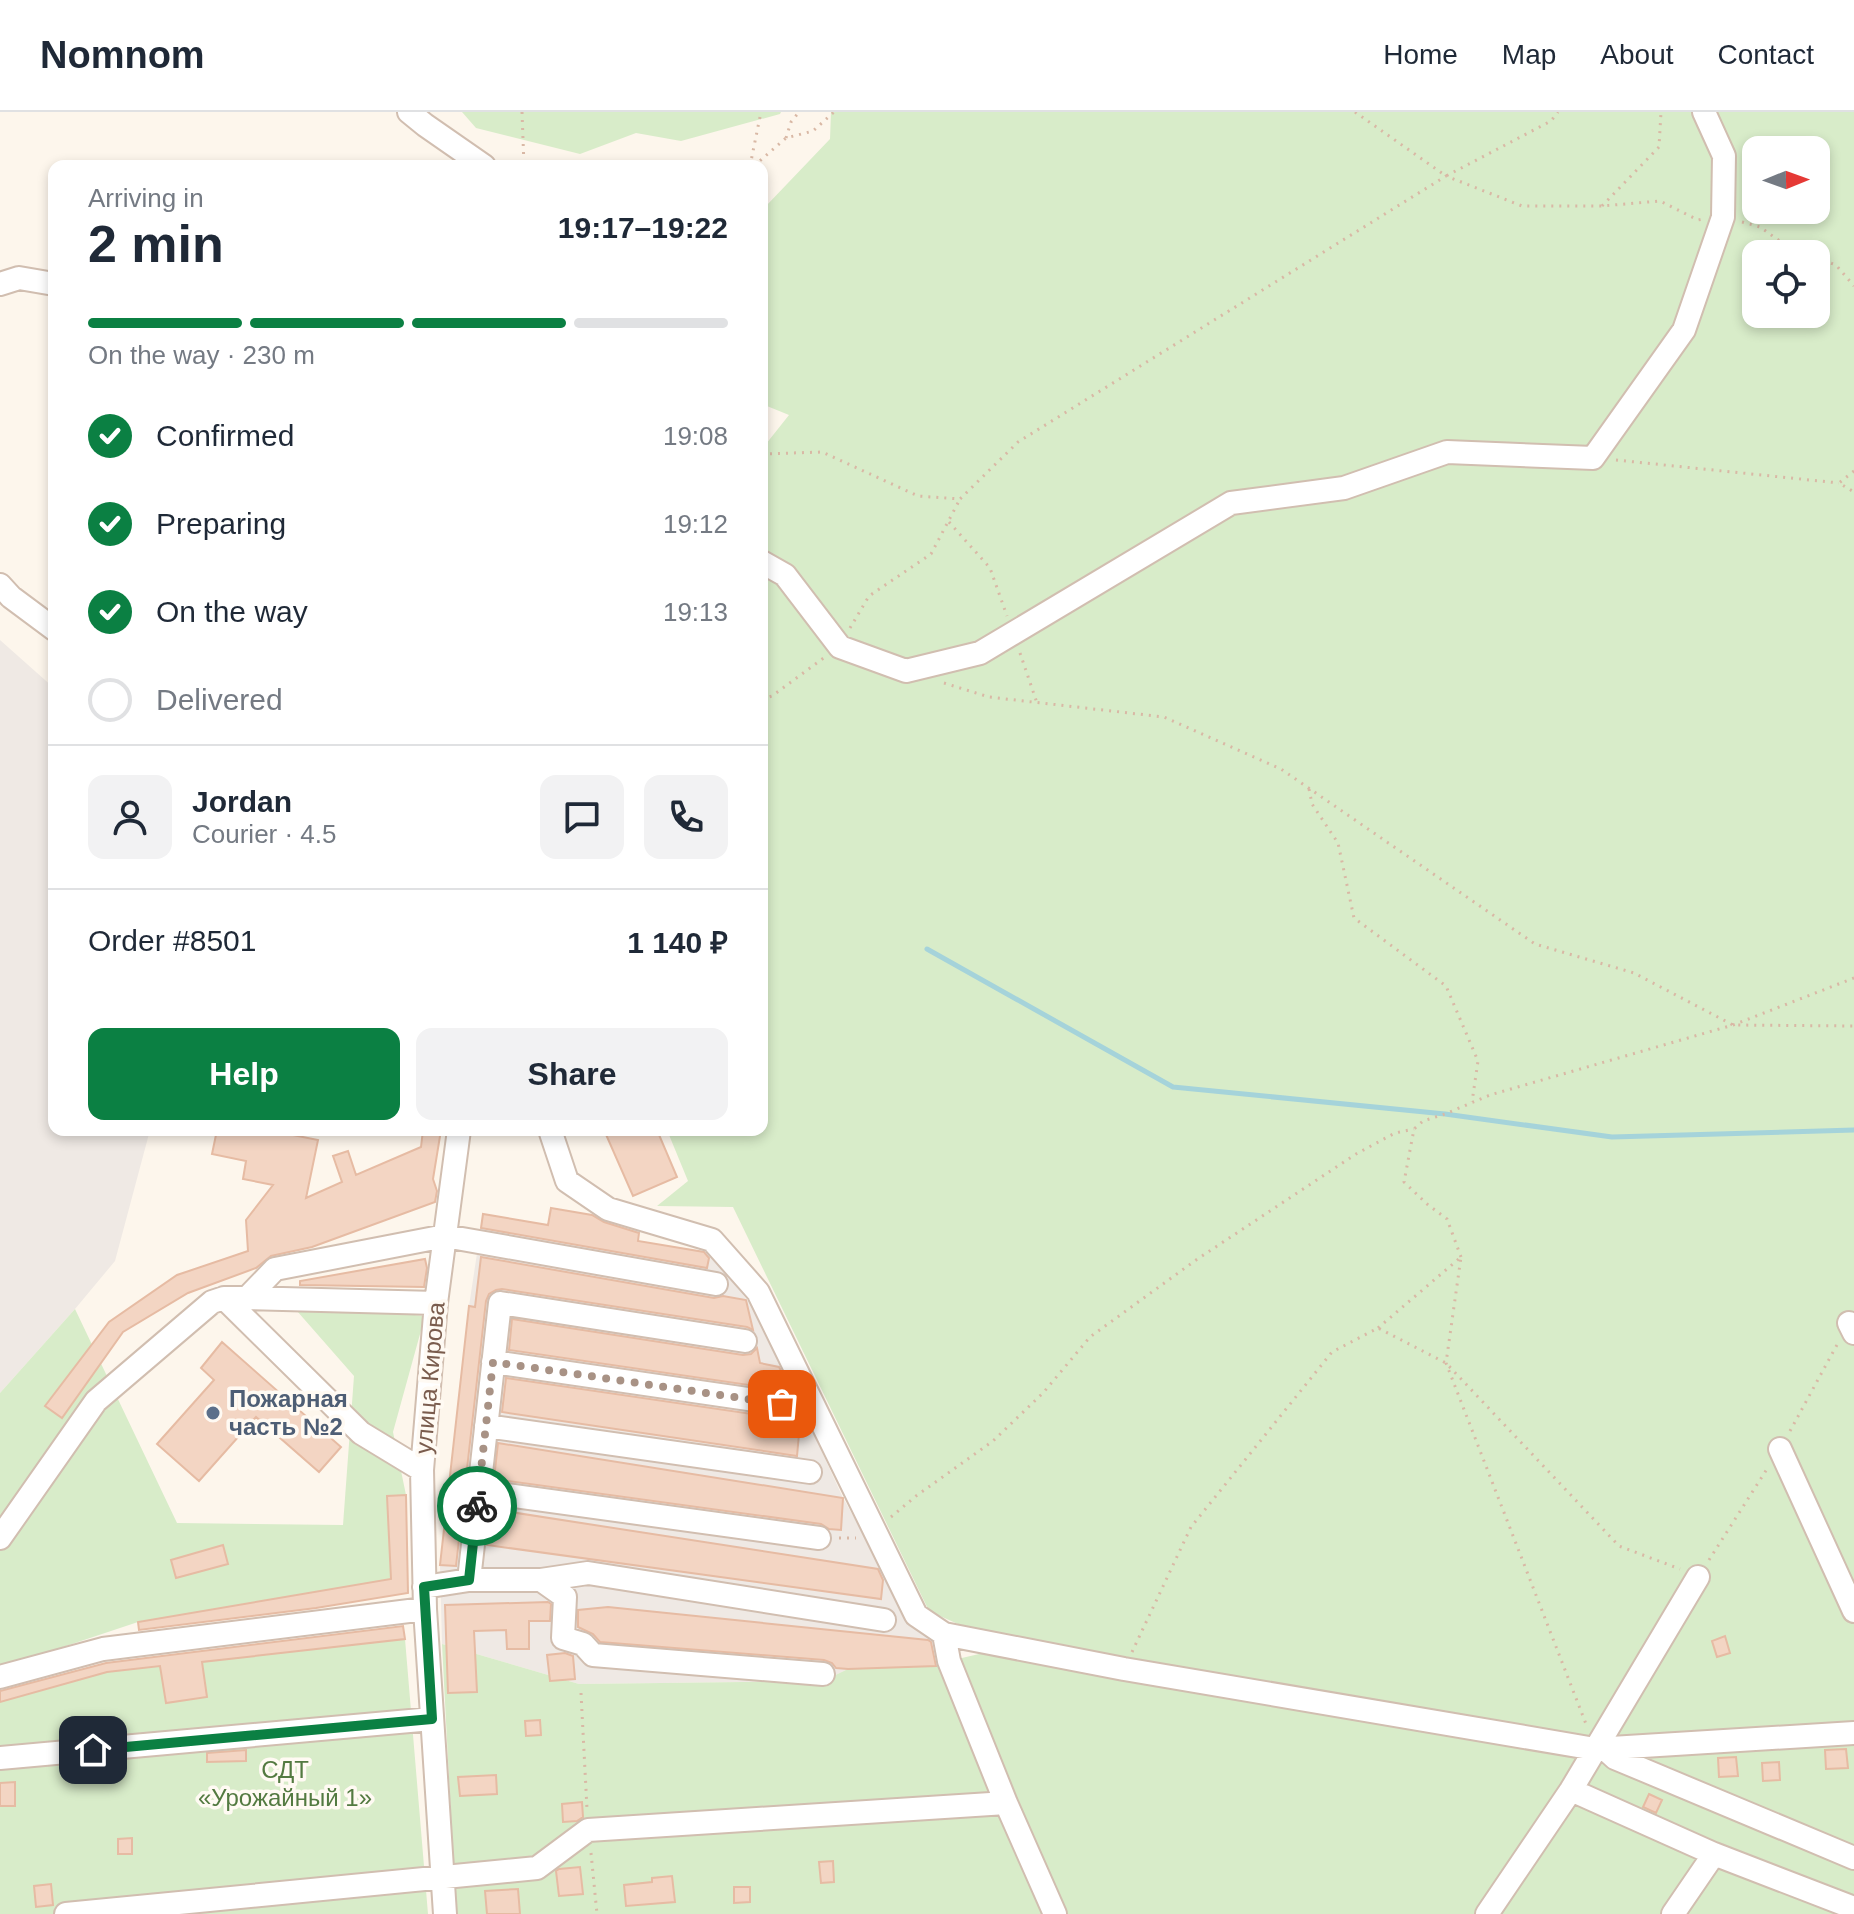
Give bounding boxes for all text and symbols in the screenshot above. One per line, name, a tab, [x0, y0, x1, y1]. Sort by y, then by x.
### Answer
text: Nomnom	[40, 34, 205, 76]
text: Home	[1383, 39, 1458, 70]
text: Map	[1502, 39, 1556, 70]
text: About	[1600, 39, 1674, 70]
text: Contact	[1718, 39, 1814, 70]
north arrow	[1742, 136, 1830, 224]
map controls	[1742, 136, 1830, 328]
text: Arriving in	[88, 183, 204, 213]
text: 19:17–19:22	[558, 211, 728, 244]
text: 2 min	[88, 215, 224, 273]
button: locate	[1742, 240, 1830, 328]
text: On the way · 230 m	[88, 340, 315, 370]
icon: check	[88, 414, 132, 458]
text: Confirmed	[156, 419, 294, 452]
text: 19:08	[663, 421, 728, 451]
icon: check	[88, 502, 132, 546]
text: Preparing	[156, 507, 286, 540]
text: 19:12	[663, 509, 728, 539]
icon: check	[88, 590, 132, 634]
text: On the way	[156, 595, 308, 628]
text: 19:13	[663, 597, 728, 627]
text: Delivered	[156, 683, 283, 716]
button: person	[88, 775, 172, 859]
button: chat	[540, 775, 624, 859]
button: phone	[644, 775, 728, 859]
text: Jordan	[192, 785, 292, 818]
text: Courier · 4.5	[192, 819, 337, 849]
text: Order #8501	[88, 924, 256, 957]
text: 1 140 ₽	[627, 926, 728, 959]
button: Help	[88, 1028, 400, 1120]
button: Share	[416, 1028, 728, 1120]
street label: улица Кирова	[409, 1300, 450, 1455]
pin	[748, 1370, 816, 1438]
icon: bag	[760, 1382, 804, 1426]
place label: Пожарная часть №2	[229, 1385, 348, 1440]
marker: Пожарная часть №2	[204, 1404, 222, 1422]
courier	[437, 1466, 517, 1546]
icon: bike	[455, 1484, 499, 1528]
pin	[59, 1716, 127, 1784]
icon: home	[71, 1728, 115, 1772]
park label: СДТ «Урожайный 1»	[198, 1756, 372, 1811]

